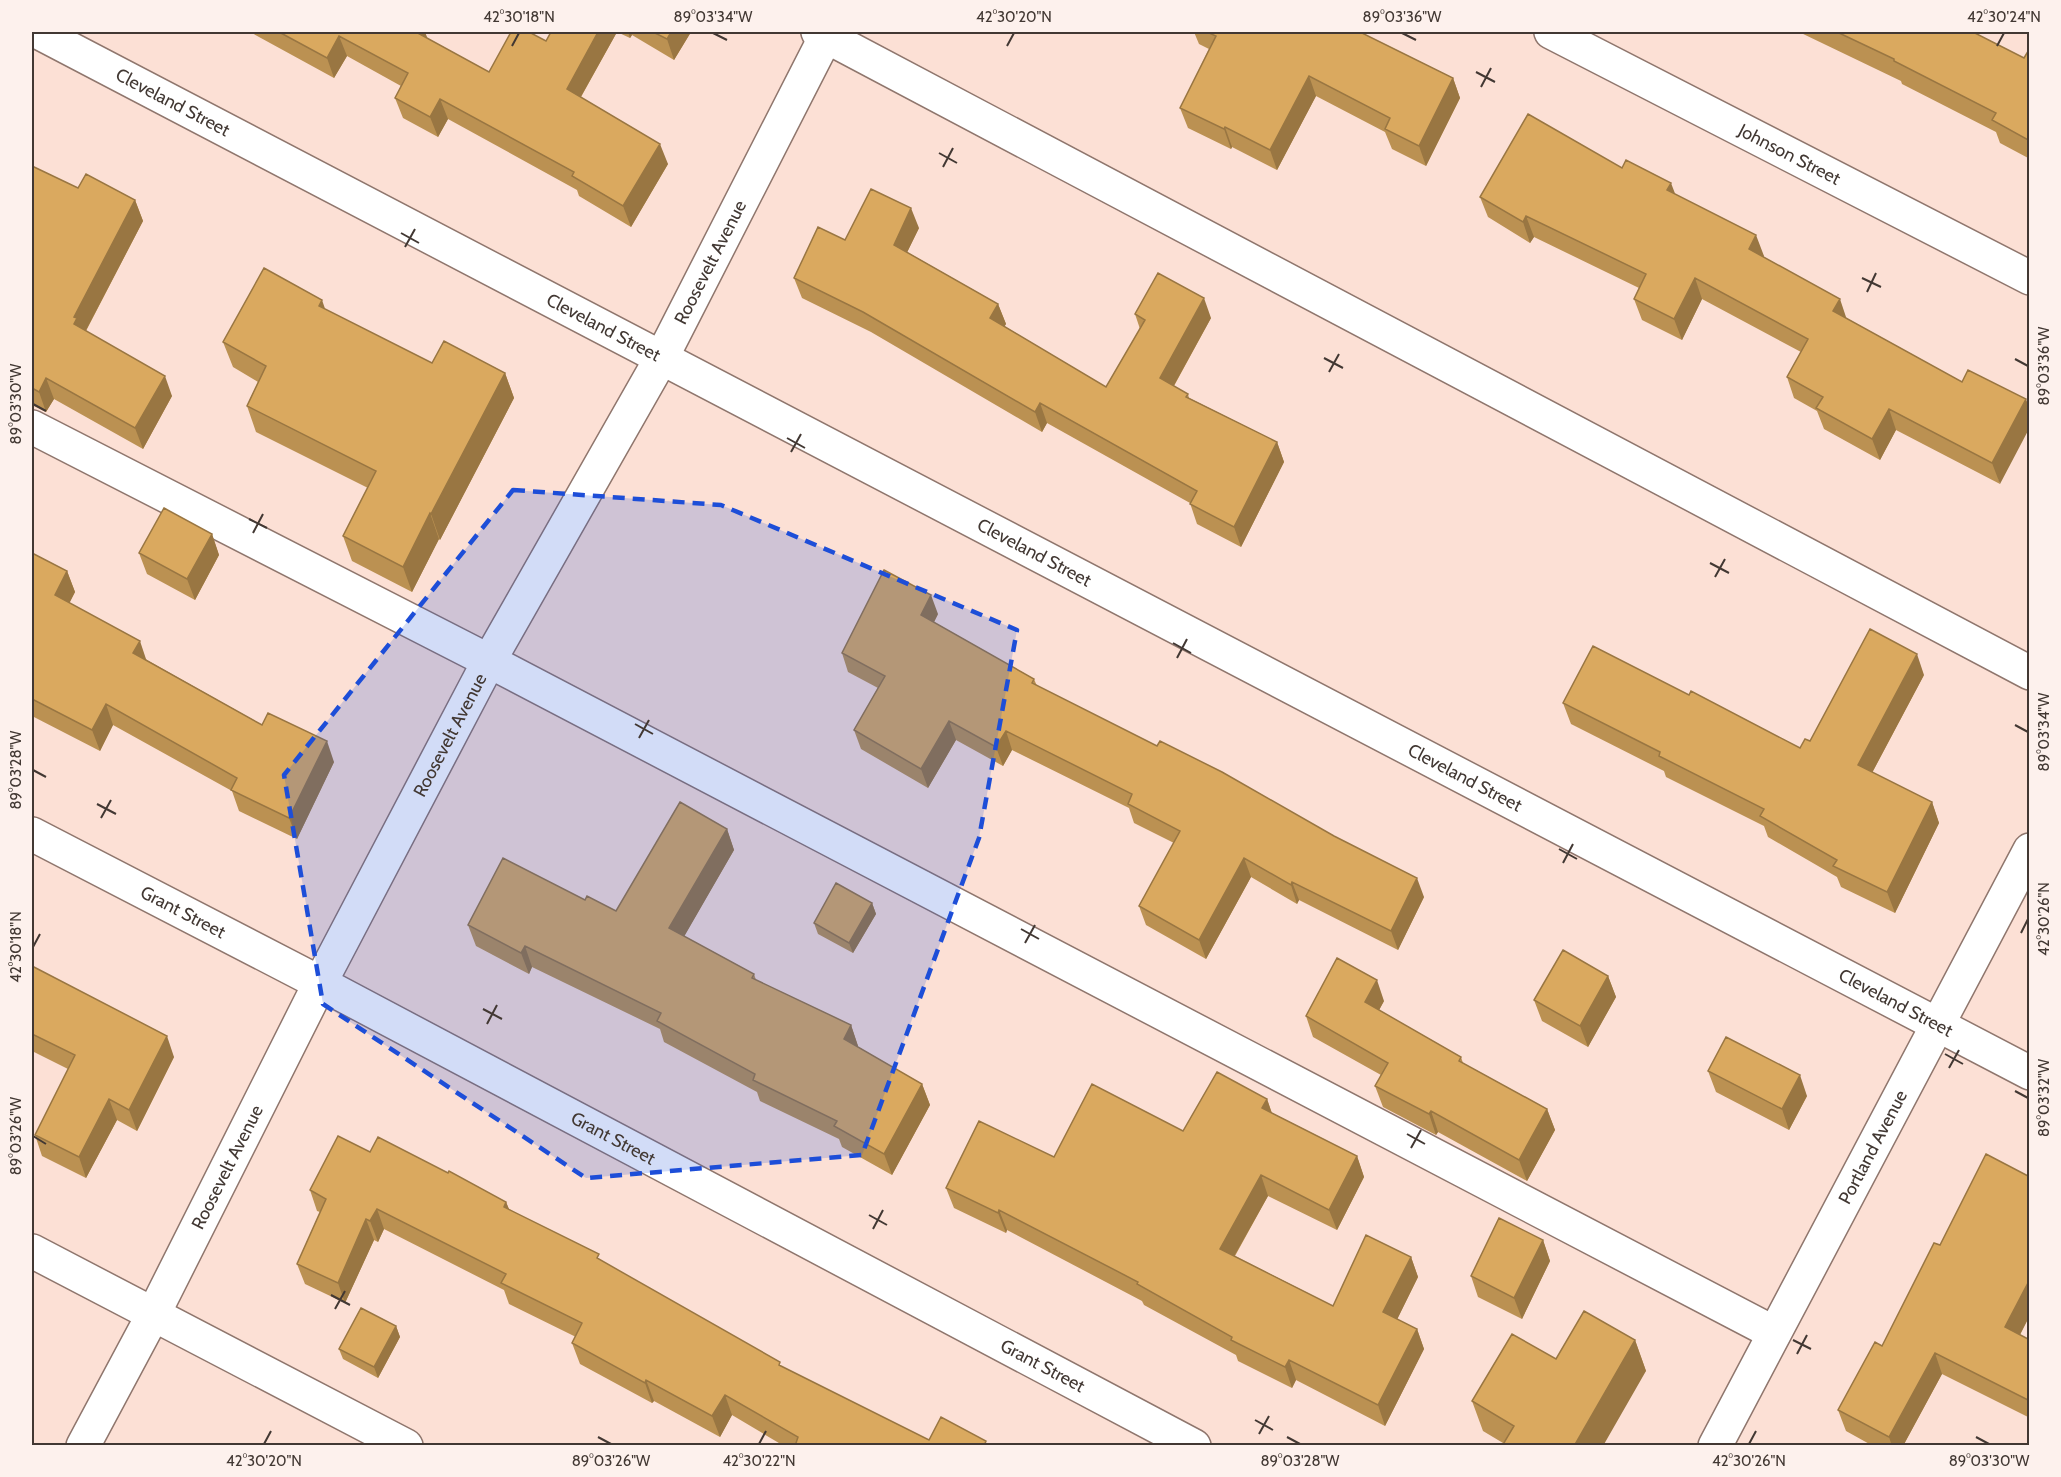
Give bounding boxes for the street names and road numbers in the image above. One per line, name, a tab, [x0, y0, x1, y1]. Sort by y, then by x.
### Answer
street label: Cleveland Street	[112, 64, 233, 141]
street label: Johnson Street	[1734, 119, 1844, 190]
street label: Roosevelt Avenue	[670, 197, 751, 328]
street label: Cleveland Street	[543, 289, 664, 366]
street label: Cleveland Street	[973, 514, 1095, 591]
street label: Roosevelt Avenue	[409, 670, 491, 801]
street label: Cleveland Street	[1404, 739, 1526, 817]
street label: Grant Street	[137, 881, 229, 943]
street label: Cleveland Street	[1835, 964, 1956, 1042]
street label: Portland Avenue	[1834, 1086, 1912, 1208]
street label: Roosevelt Avenue	[187, 1101, 268, 1233]
street label: Grant Street	[567, 1107, 659, 1170]
street label: Grant Street	[997, 1334, 1089, 1397]

